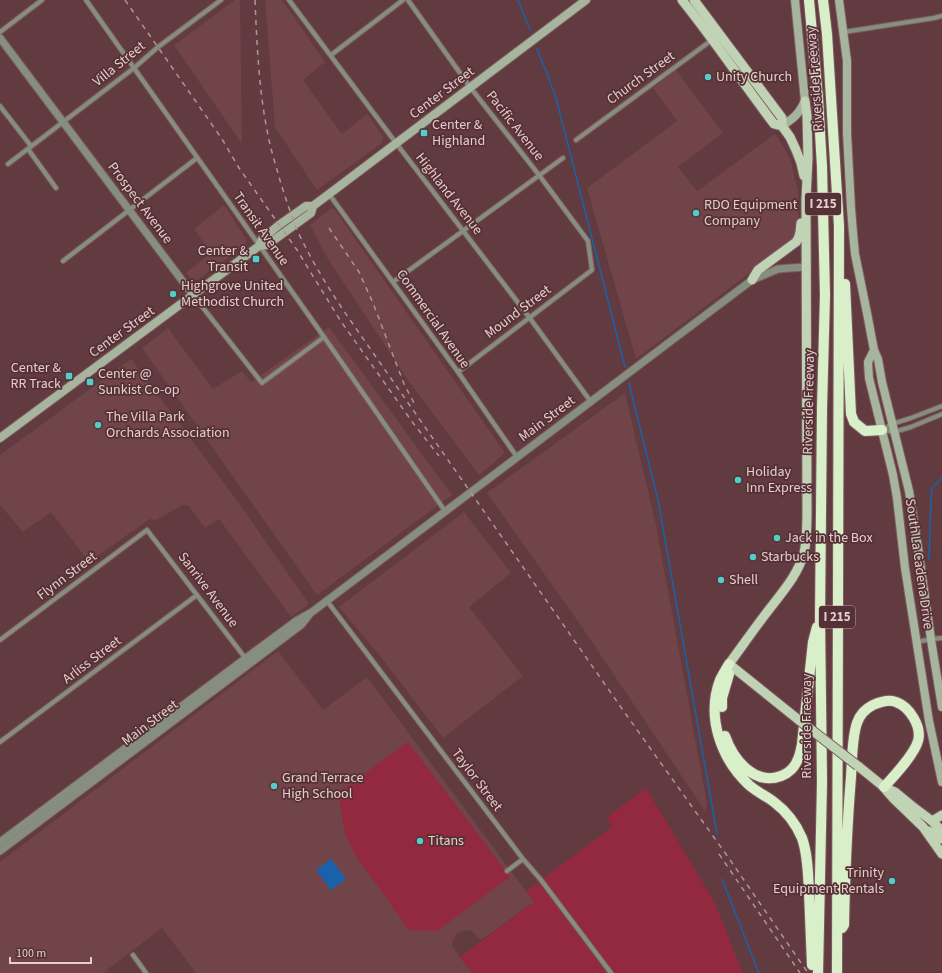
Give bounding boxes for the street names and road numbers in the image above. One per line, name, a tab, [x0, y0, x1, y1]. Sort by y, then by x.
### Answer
street label: Riverside Freeway	[801, 25, 829, 132]
street label: Villa Street	[88, 36, 150, 92]
street label: Church Street	[603, 46, 679, 110]
street label: Center Street	[405, 62, 479, 124]
street label: Pacific Avenue	[481, 87, 549, 165]
street label: Highland Avenue	[411, 149, 487, 239]
street label: Prospect Avenue	[103, 158, 177, 248]
street label: Transit Avenue	[228, 188, 294, 270]
road number: I 215	[805, 193, 841, 215]
street label: Commercial Avenue	[391, 265, 475, 373]
street label: Mound Street	[481, 280, 556, 344]
street label: Center Street	[85, 301, 159, 363]
street label: Riverside Freeway	[798, 349, 820, 455]
street label: Main Street	[515, 391, 580, 447]
street label: South La Cadena Drive	[900, 497, 938, 631]
street label: Flynn Street	[33, 547, 101, 605]
street label: Sanrive Avenue	[173, 548, 243, 632]
road number: I 215	[819, 606, 855, 628]
street label: Arliss Street	[58, 631, 126, 689]
street label: Riverside Freeway	[797, 673, 817, 779]
street label: Main Street	[118, 695, 183, 751]
street label: Taylor Street	[447, 744, 507, 816]

